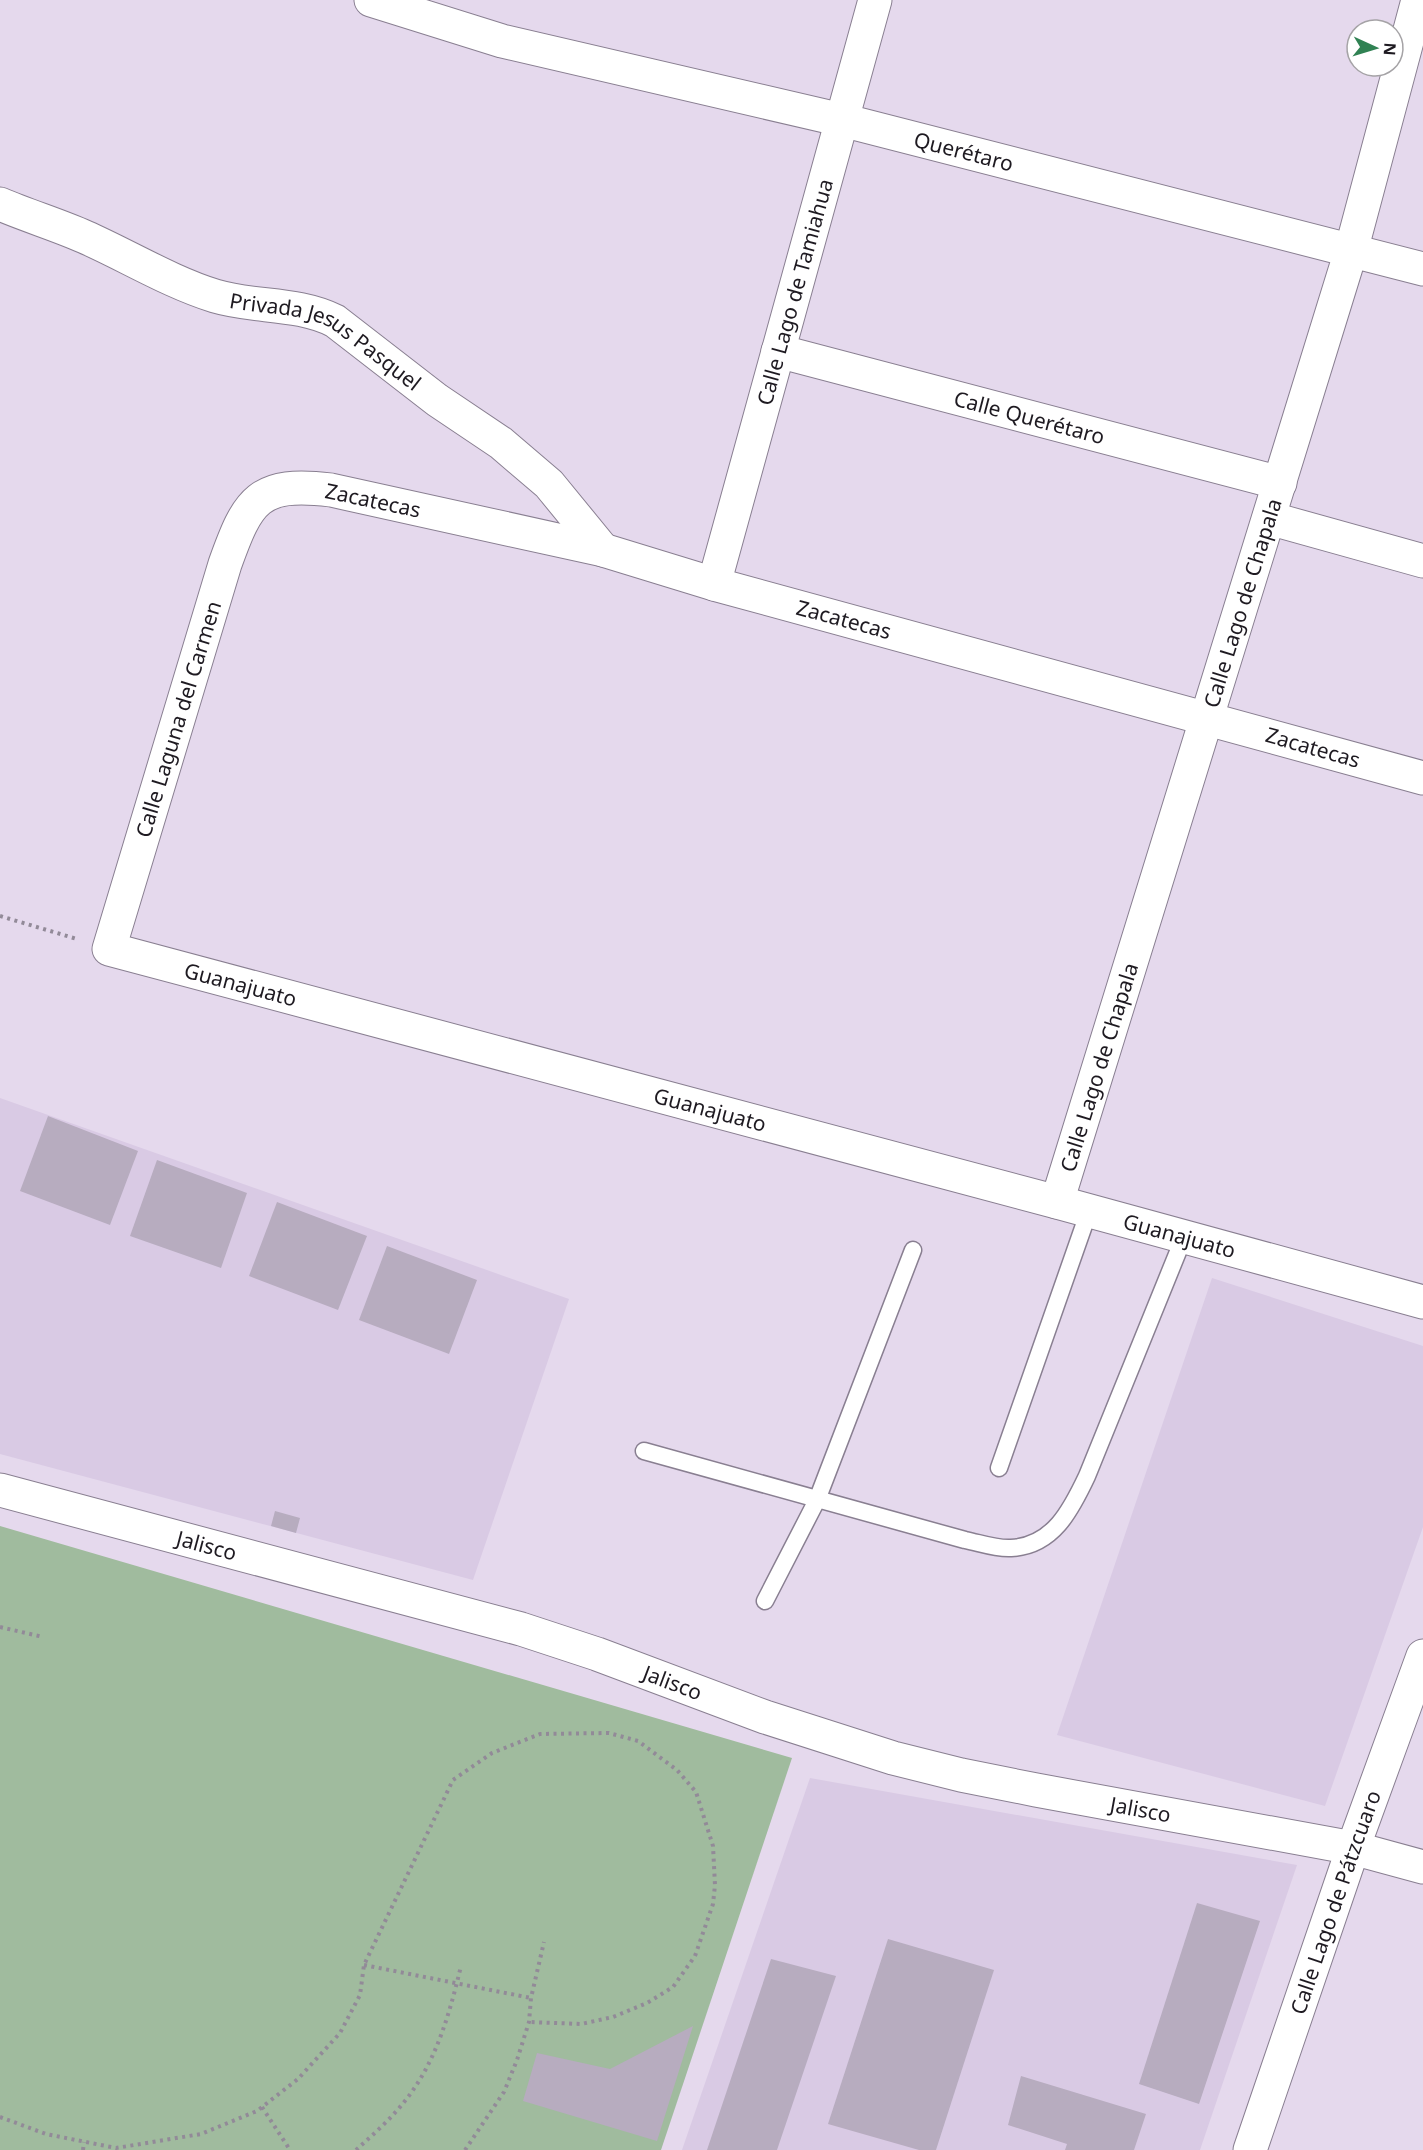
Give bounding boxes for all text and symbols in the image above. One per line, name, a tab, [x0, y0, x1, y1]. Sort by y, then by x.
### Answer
north arrow	[1345, 18, 1405, 78]
text: N	[1379, 42, 1401, 56]
street label: Querétaro	[911, 125, 1016, 177]
street label: Calle Lago de Tamiahua	[750, 175, 839, 408]
street label: Privada Jesus Pasquel	[227, 286, 427, 397]
street label: Calle Querétaro	[951, 384, 1108, 450]
street label: Zacatecas	[323, 476, 423, 524]
street label: Calle Lago de Chapala	[1197, 495, 1288, 711]
street label: Zacatecas	[794, 593, 894, 645]
street label: Calle Laguna del Carmen	[129, 597, 227, 841]
street label: Zacatecas	[1263, 720, 1363, 774]
street label: Guanajuato	[181, 956, 300, 1013]
street label: Calle Lago de Chapala	[1053, 959, 1144, 1175]
street label: Guanajuato	[651, 1081, 769, 1138]
street label: Guanajuato	[1120, 1207, 1239, 1264]
street label: Jalisco	[172, 1523, 240, 1567]
street label: Jalisco	[637, 1658, 706, 1706]
street label: Calle Lago de Pátzcuaro	[1283, 1786, 1387, 2018]
street label: Jalisco	[1106, 1790, 1173, 1828]

